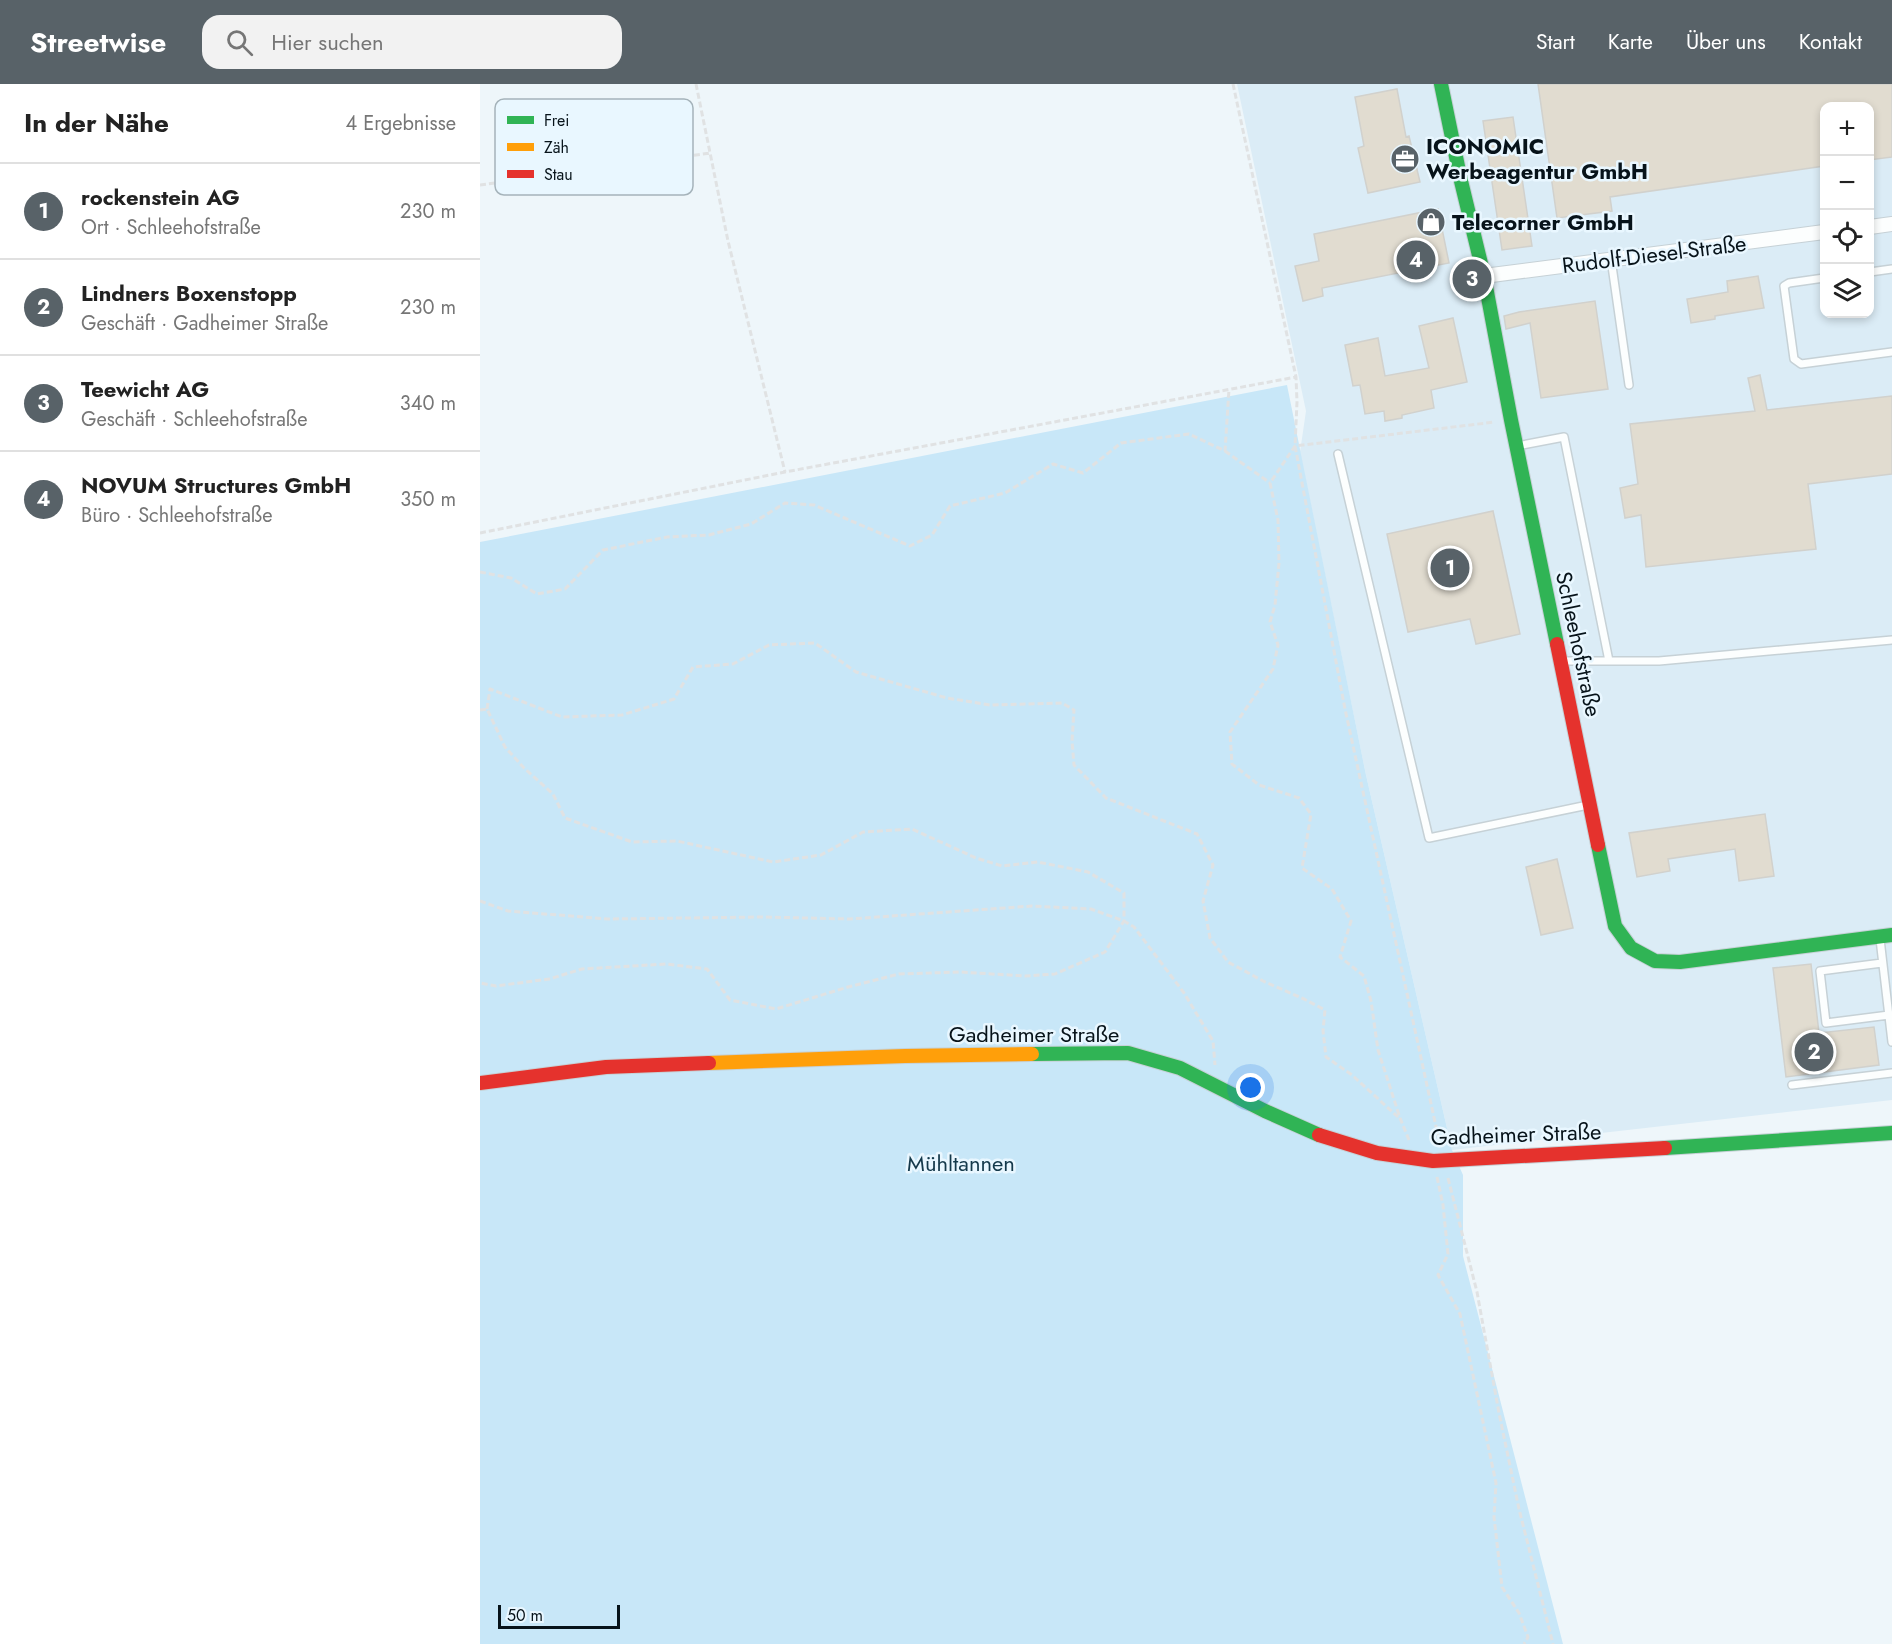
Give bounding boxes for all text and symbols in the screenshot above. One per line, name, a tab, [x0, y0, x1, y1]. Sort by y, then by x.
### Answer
search box	[202, 15, 622, 69]
text: Streetwise	[30, 22, 166, 63]
icon: search	[223, 26, 256, 59]
text: Hier suchen	[271, 26, 384, 58]
text: Start	[1536, 27, 1575, 57]
text: Karte	[1608, 27, 1653, 57]
text: Über uns	[1686, 27, 1766, 57]
text: Kontakt	[1799, 27, 1862, 57]
legend	[495, 99, 693, 195]
map controls	[1820, 102, 1874, 318]
button: +	[1820, 102, 1874, 156]
text: In der Nähe	[24, 104, 169, 142]
text: 4 Ergebnisse	[346, 109, 456, 138]
text: Frei	[544, 109, 569, 132]
place label: ICONOMIC Werbeagentur GmbH	[1426, 130, 1648, 187]
text: Zäh	[544, 136, 569, 159]
office icon: ICONOMIC Werbeagentur GmbH	[1389, 143, 1421, 175]
button: −	[1820, 156, 1874, 210]
text: Stau	[544, 163, 573, 186]
text: rockenstein AG	[81, 181, 240, 213]
text: 1	[38, 197, 49, 226]
text: 230 m	[400, 197, 456, 226]
shop icon: Telecorner GmbH	[1415, 206, 1447, 238]
place label: Telecorner GmbH	[1452, 206, 1634, 238]
button: locate	[1820, 210, 1874, 264]
text: Ort · Schleehofstraße	[81, 213, 261, 242]
street label: Rudolf-Diesel-Straße	[1560, 227, 1748, 281]
pin: 4	[1396, 238, 1436, 282]
pin: 3	[1452, 256, 1492, 302]
button: layers	[1820, 264, 1874, 318]
text: Lindners Boxenstopp	[81, 277, 297, 309]
text: 2	[37, 293, 50, 322]
text: 230 m	[400, 293, 456, 322]
text: Geschäft · Gadheimer Straße	[81, 309, 328, 338]
text: Teewicht AG	[81, 373, 209, 405]
text: 3	[37, 389, 50, 418]
text: 340 m	[400, 389, 456, 418]
text: Geschäft · Schleehofstraße	[81, 405, 307, 434]
text: NOVUM Structures GmbH	[81, 469, 351, 501]
text: 4	[37, 485, 50, 514]
text: 350 m	[400, 485, 456, 514]
text: Büro · Schleehofstraße	[81, 501, 272, 530]
pin: 1	[1430, 546, 1470, 590]
street label: Schleehofstraße	[1548, 568, 1610, 720]
street label: Gadheimer Straße	[949, 1018, 1119, 1050]
pin: 2	[1794, 1030, 1834, 1074]
your location	[1236, 1073, 1265, 1102]
street label: Gadheimer Straße	[1430, 1115, 1602, 1153]
park label: Mühltannen	[907, 1147, 1015, 1179]
scale bar	[498, 1602, 620, 1630]
text: 50 m	[507, 1604, 543, 1627]

